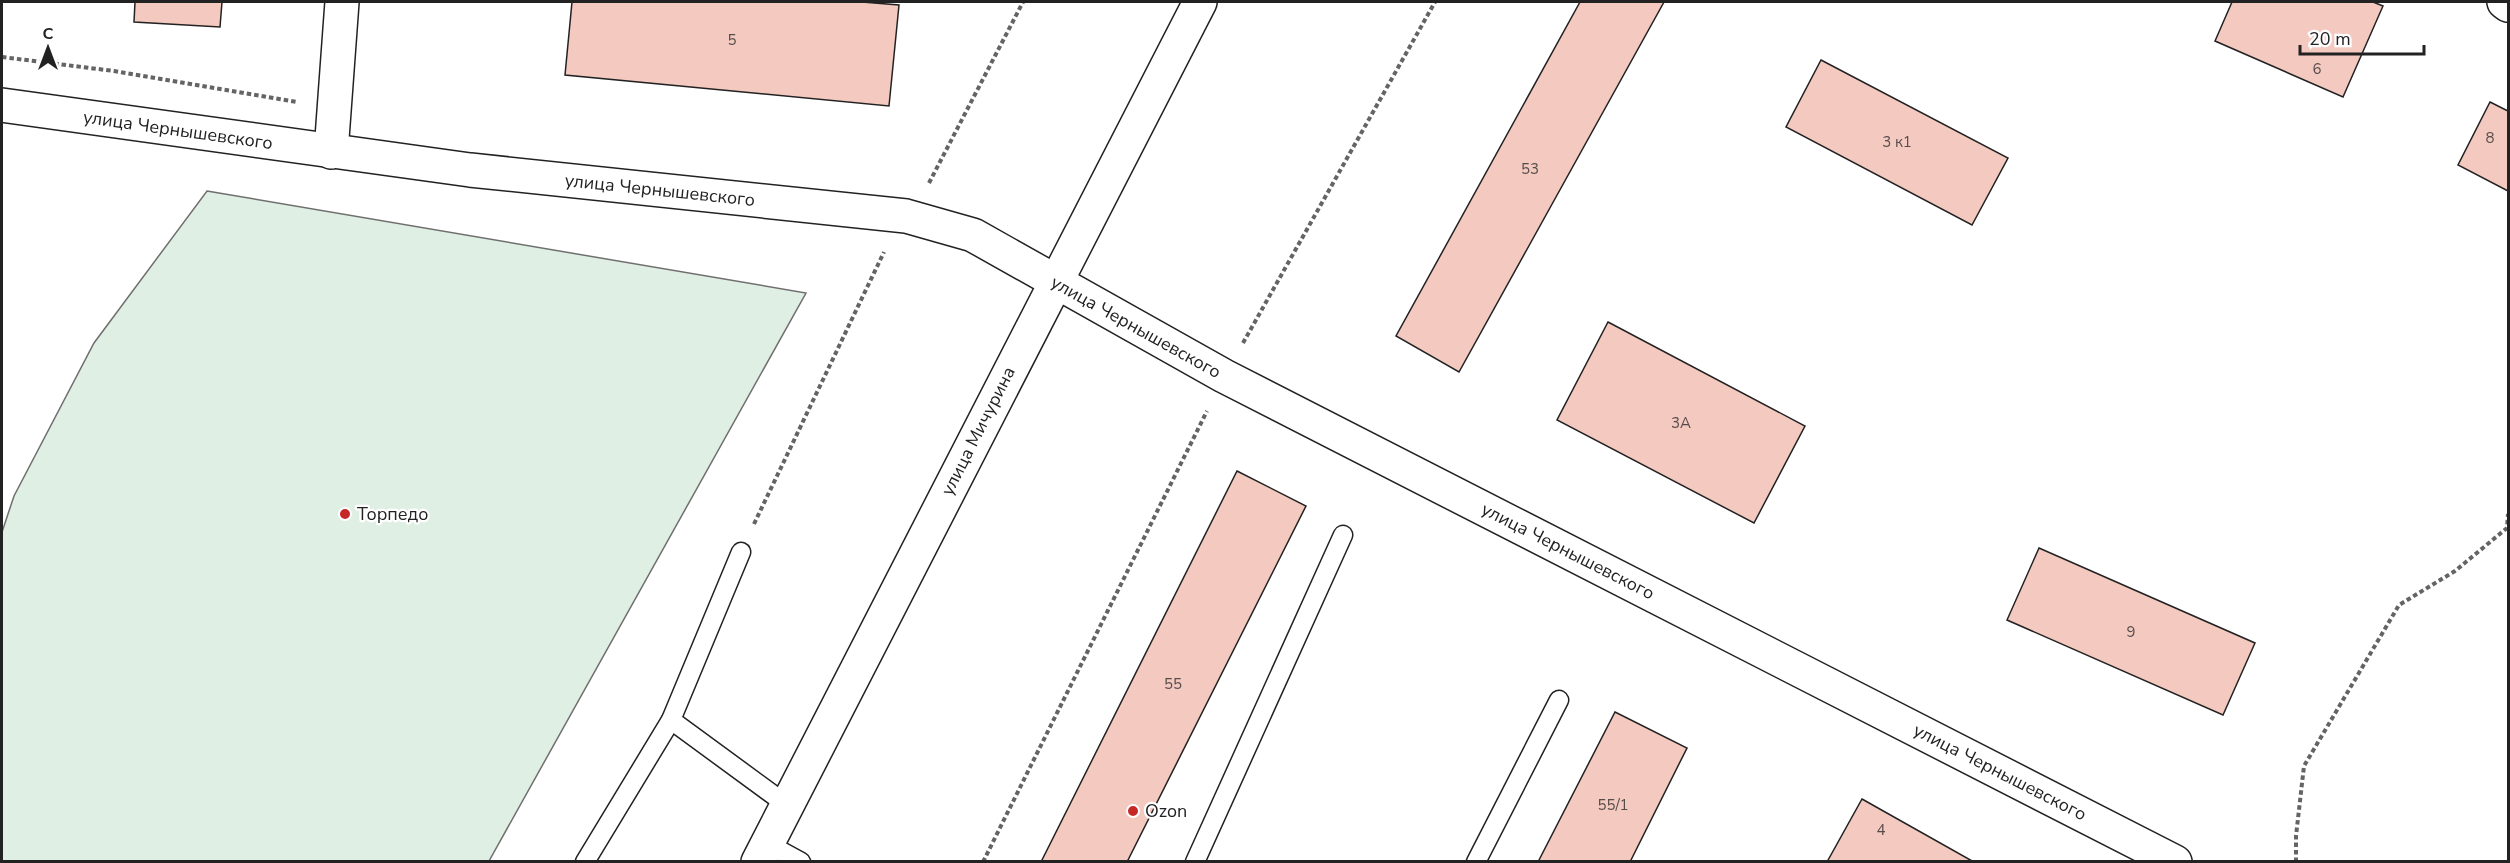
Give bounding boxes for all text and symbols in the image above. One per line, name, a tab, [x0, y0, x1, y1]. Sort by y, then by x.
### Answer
north arrow	[18, 18, 78, 78]
scale bar	[2300, 18, 2424, 56]
text: С	[43, 23, 54, 45]
text: 20 m	[2309, 27, 2351, 51]
house number: 5	[727, 30, 737, 50]
house number: 6	[2312, 59, 2322, 79]
street label: улица Чернышевского	[82, 105, 274, 155]
house number: 8	[2485, 128, 2495, 148]
house number: 3 к1	[1882, 132, 1912, 152]
house number: 53	[1521, 159, 1539, 179]
street label: улица Чернышевского	[564, 168, 756, 212]
street label: улица Чернышевского	[1047, 270, 1225, 384]
street label: улица Мичурина	[935, 362, 1021, 500]
house number: 3А	[1671, 413, 1691, 433]
street label: улица Чернышевского	[1477, 497, 1659, 605]
place label: Торпедо	[357, 502, 428, 526]
marker: Торпедо	[338, 507, 352, 521]
house number: 9	[2126, 622, 2136, 642]
house number: 55	[1164, 674, 1182, 694]
street label: улица Чернышевского	[1909, 718, 2091, 826]
house number: 55/1	[1597, 795, 1629, 815]
place label: Ozon	[1145, 799, 1187, 823]
marker: Ozon	[1126, 804, 1140, 818]
house number: 4	[1876, 820, 1886, 840]

